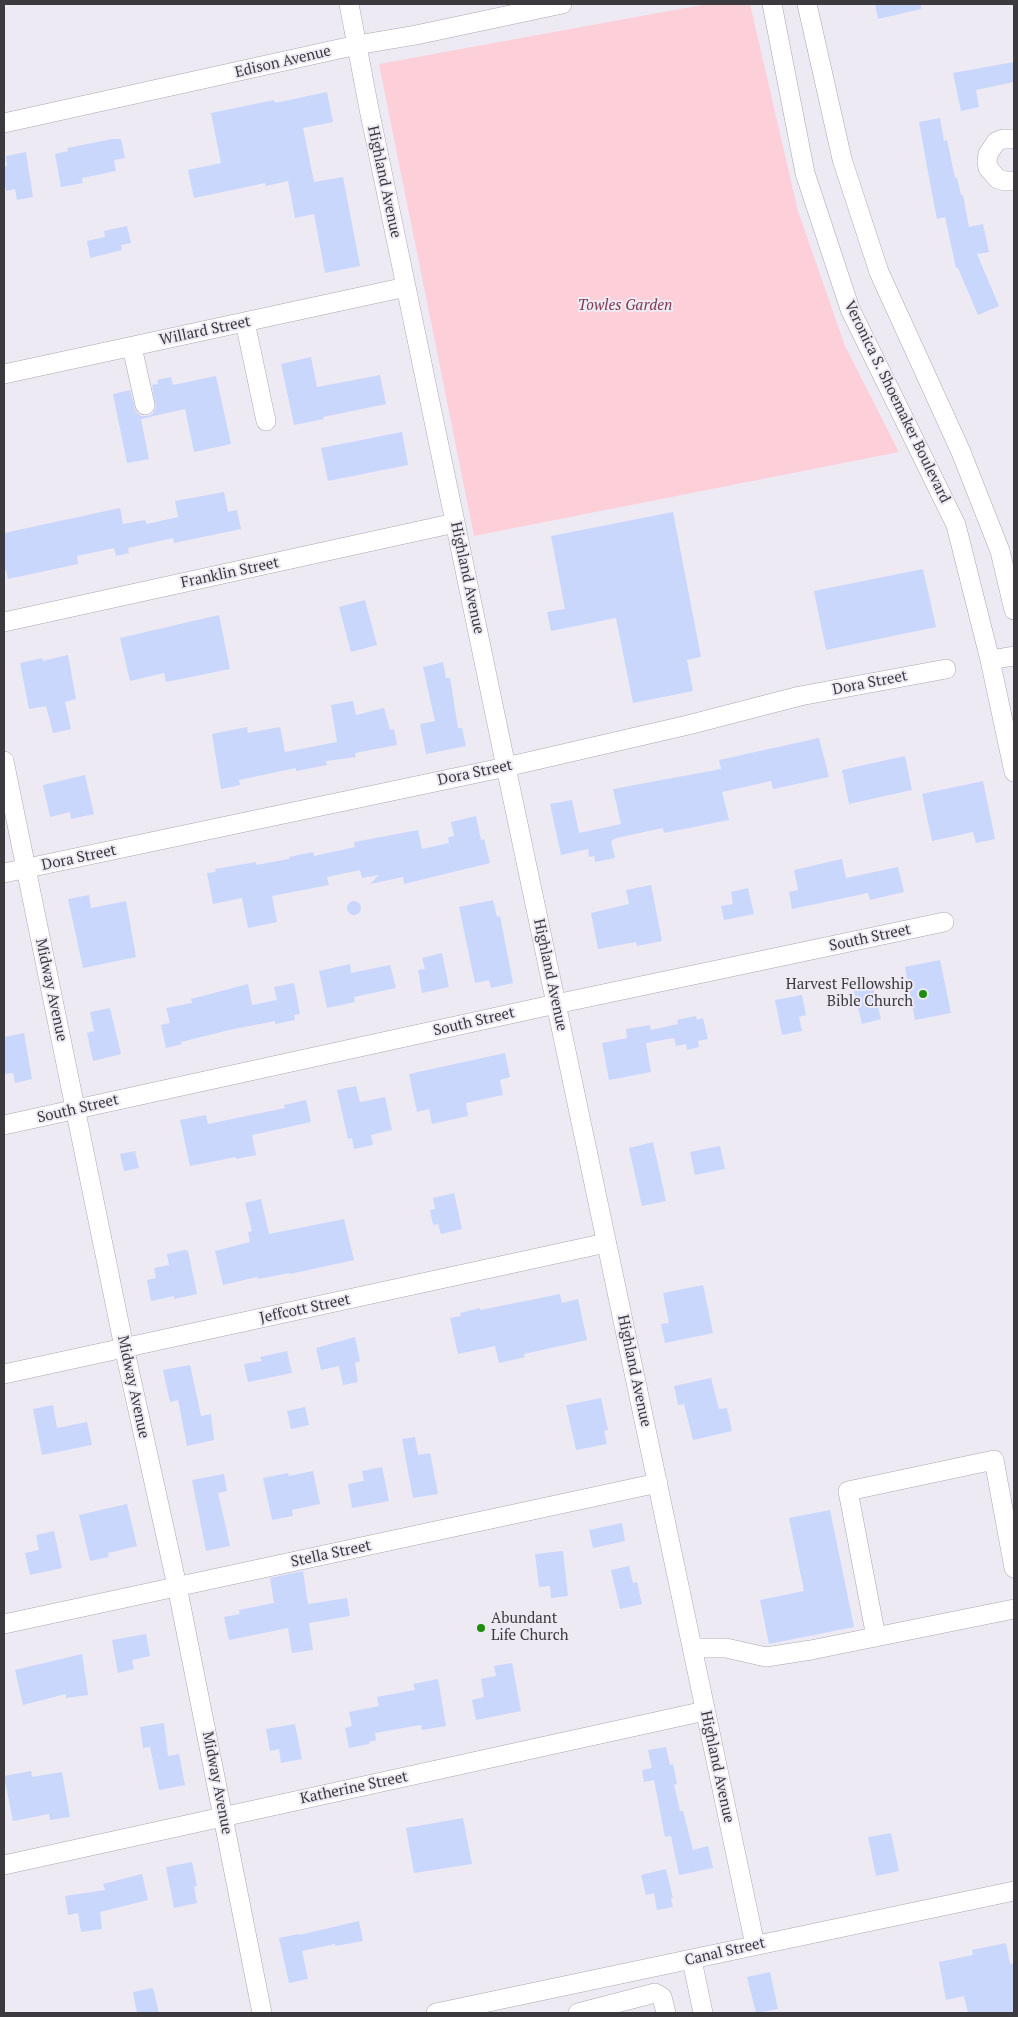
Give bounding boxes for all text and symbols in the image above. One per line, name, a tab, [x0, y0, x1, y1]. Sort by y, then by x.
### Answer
street label: Edison Avenue	[233, 42, 333, 82]
street label: Highland Avenue	[363, 124, 405, 240]
park label: Towles Garden	[578, 297, 672, 315]
street label: Veronica S. Shoemaker Boulevard	[840, 298, 954, 506]
street label: Willard Street	[158, 313, 252, 349]
street label: Highland Avenue	[446, 520, 488, 636]
street label: Franklin Street	[179, 554, 281, 592]
street label: Dora Street	[831, 667, 909, 699]
street label: Dora Street	[436, 756, 514, 790]
street label: Dora Street	[40, 841, 118, 875]
street label: Highland Avenue	[529, 917, 571, 1033]
street label: South Street	[828, 921, 912, 955]
street label: Midway Avenue	[31, 937, 71, 1043]
place label: Harvest Fellowship Bible Church	[786, 976, 913, 1011]
marker: Harvest Fellowship Bible Church	[917, 988, 929, 1000]
street label: South Street	[432, 1004, 516, 1040]
street label: South Street	[36, 1091, 120, 1127]
street label: Jeffcott Street	[258, 1291, 352, 1327]
street label: Highland Avenue	[613, 1313, 655, 1429]
street label: Midway Avenue	[113, 1334, 153, 1440]
street label: Stella Street	[289, 1537, 373, 1571]
place label: Abundant Life Church	[491, 1610, 568, 1645]
marker: Abundant Life Church	[475, 1622, 487, 1634]
street label: Highland Avenue	[696, 1709, 738, 1825]
street label: Midway Avenue	[198, 1730, 236, 1836]
street label: Katherine Street	[299, 1768, 409, 1808]
street label: Canal Street	[683, 1934, 767, 1970]

